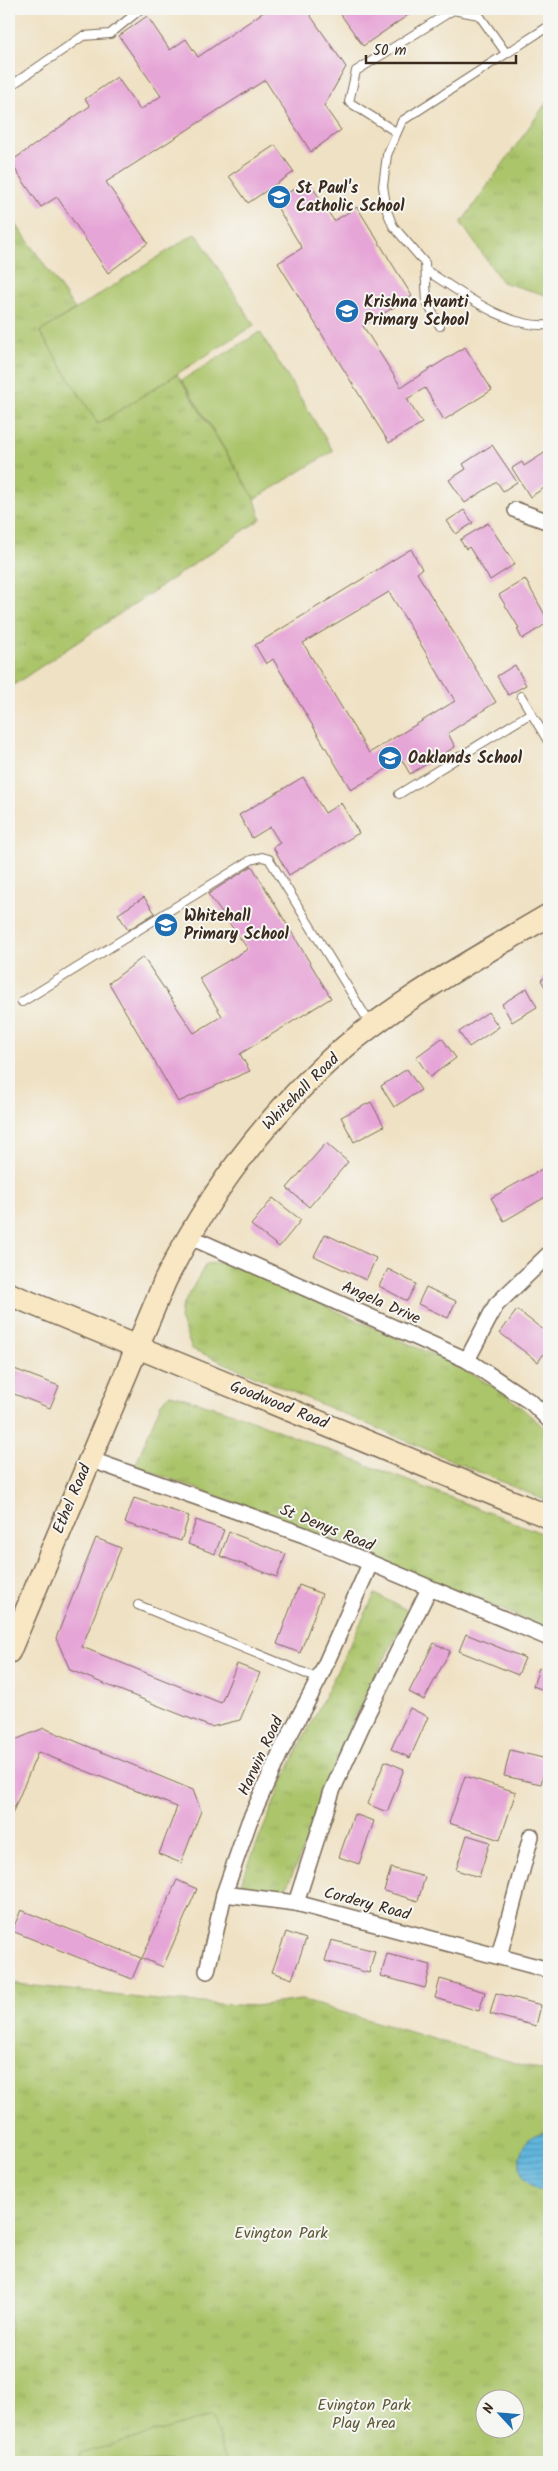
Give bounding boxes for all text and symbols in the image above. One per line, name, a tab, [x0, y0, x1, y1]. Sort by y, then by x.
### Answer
scale bar	[366, 32, 516, 64]
text: 50 m	[373, 39, 407, 63]
place label: St Paul's Catholic School	[296, 176, 405, 219]
school or university icon: St Paul's Catholic School	[266, 184, 292, 210]
place label: Krishna Avanti Primary School	[364, 290, 470, 333]
school or university icon: Krishna Avanti Primary School	[334, 298, 360, 324]
school or university icon: Oaklands School	[377, 745, 403, 771]
place label: Oaklands School	[408, 746, 523, 771]
place label: Whitehall Primary School	[184, 904, 290, 947]
school or university icon: Whitehall Primary School	[153, 912, 179, 938]
street label: Whitehall Road	[257, 1047, 346, 1136]
street label: Angela Drive	[337, 1274, 425, 1332]
street label: Goodwood Road	[226, 1374, 333, 1436]
street label: Ethel Road	[46, 1459, 98, 1538]
street label: St Denys Road	[276, 1498, 379, 1559]
street label: Harwin Road	[232, 1711, 291, 1800]
street label: Cordery Road	[321, 1880, 414, 1928]
park label: Evington Park	[234, 2221, 328, 2246]
north arrow	[476, 2388, 526, 2438]
park label: Evington Park Play Area	[317, 2393, 411, 2436]
text: N	[477, 2400, 501, 2418]

